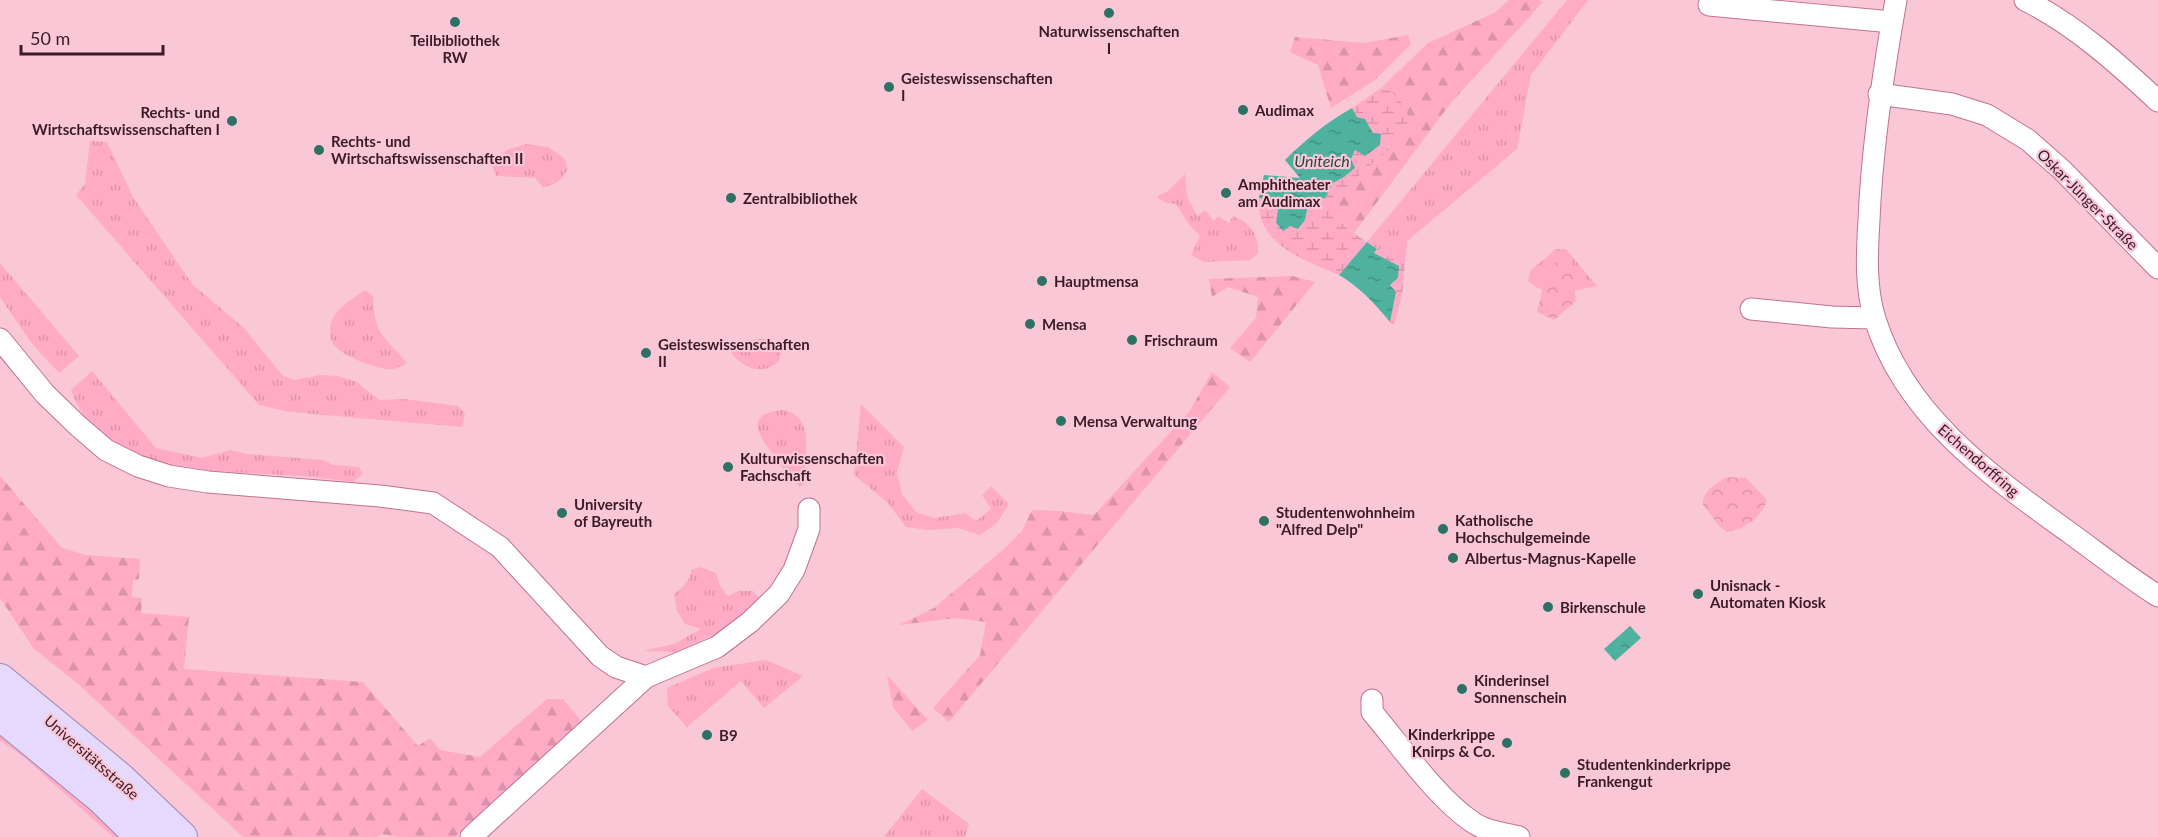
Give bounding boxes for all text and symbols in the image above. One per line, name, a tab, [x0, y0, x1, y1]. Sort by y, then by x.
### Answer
marker: Naturwissenschaften I	[1102, 6, 1116, 20]
marker: Teilbibliothek RW	[448, 15, 462, 29]
scale bar	[21, 18, 164, 56]
place label: Naturwissenschaften I	[1039, 22, 1179, 57]
text: 50 m	[30, 27, 70, 49]
place label: Teilbibliothek RW	[410, 31, 501, 66]
place label: Geisteswissenschaften I	[901, 69, 1053, 104]
marker: Geisteswissenschaften I	[882, 80, 896, 94]
place label: Audimax	[1254, 101, 1314, 119]
place label: Rechts- und Wirtschaftswissenschaften I	[32, 103, 220, 138]
marker: Audimax	[1236, 103, 1250, 117]
marker: Rechts- und Wirtschaftswissenschaften I	[225, 114, 239, 128]
place label: Rechts- und Wirtschaftswissenschaften II	[331, 132, 523, 167]
marker: Rechts- und Wirtschaftswissenschaften II	[312, 143, 326, 157]
street label: Oskar-Jünger-Straße	[2034, 145, 2142, 253]
water label: Uniteich	[1294, 151, 1350, 170]
place label: Amphitheater am Audimax	[1237, 175, 1331, 210]
marker: Amphitheater am Audimax	[1219, 186, 1233, 200]
place label: Zentralbibliothek	[743, 189, 858, 207]
marker: Zentralbibliothek	[724, 191, 738, 205]
place label: Hauptmensa	[1054, 272, 1139, 290]
marker: Hauptmensa	[1035, 274, 1049, 288]
place label: Mensa	[1042, 315, 1087, 333]
marker: Mensa	[1023, 317, 1037, 331]
place label: Frischraum	[1144, 331, 1218, 349]
marker: Frischraum	[1125, 333, 1139, 347]
place label: Geisteswissenschaften II	[658, 335, 810, 370]
marker: Geisteswissenschaften II	[639, 346, 653, 360]
place label: Mensa Verwaltung	[1073, 412, 1197, 430]
marker: Mensa Verwaltung	[1054, 414, 1068, 428]
street label: Eichendorffring	[1935, 420, 2023, 500]
place label: Kulturwissenschaften Fachschaft	[740, 449, 884, 484]
marker: Kulturwissenschaften Fachschaft	[721, 460, 735, 474]
place label: University of Bayreuth	[574, 495, 652, 530]
place label: Studentenwohnheim "Alfred Delp"	[1276, 503, 1415, 538]
marker: University of Bayreuth	[555, 506, 569, 520]
place label: Katholische Hochschulgemeinde	[1455, 511, 1590, 546]
marker: Studentenwohnheim "Alfred Delp"	[1257, 514, 1271, 528]
marker: Katholische Hochschulgemeinde	[1436, 522, 1450, 536]
place label: Albertus-Magnus-Kapelle	[1464, 549, 1636, 567]
marker: Albertus-Magnus-Kapelle	[1446, 551, 1460, 565]
place label: Unisnack - Automaten Kiosk	[1709, 576, 1827, 611]
marker: Unisnack - Automaten Kiosk	[1691, 587, 1705, 601]
place label: Birkenschule	[1560, 598, 1646, 616]
marker: Birkenschule	[1541, 600, 1555, 614]
place label: Kinderinsel Sonnenschein	[1474, 671, 1567, 706]
marker: Kinderinsel Sonnenschein	[1455, 682, 1469, 696]
street label: Universitätsstraße	[41, 711, 143, 803]
place label: Kinderkrippe Knirps & Co.	[1408, 725, 1495, 760]
place label: B9	[719, 726, 738, 744]
marker: B9	[700, 728, 714, 742]
marker: Kinderkrippe Knirps & Co.	[1500, 736, 1514, 750]
place label: Studentenkinderkrippe Frankengut	[1577, 755, 1731, 790]
marker: Studentenkinderkrippe Frankengut	[1558, 766, 1572, 780]

